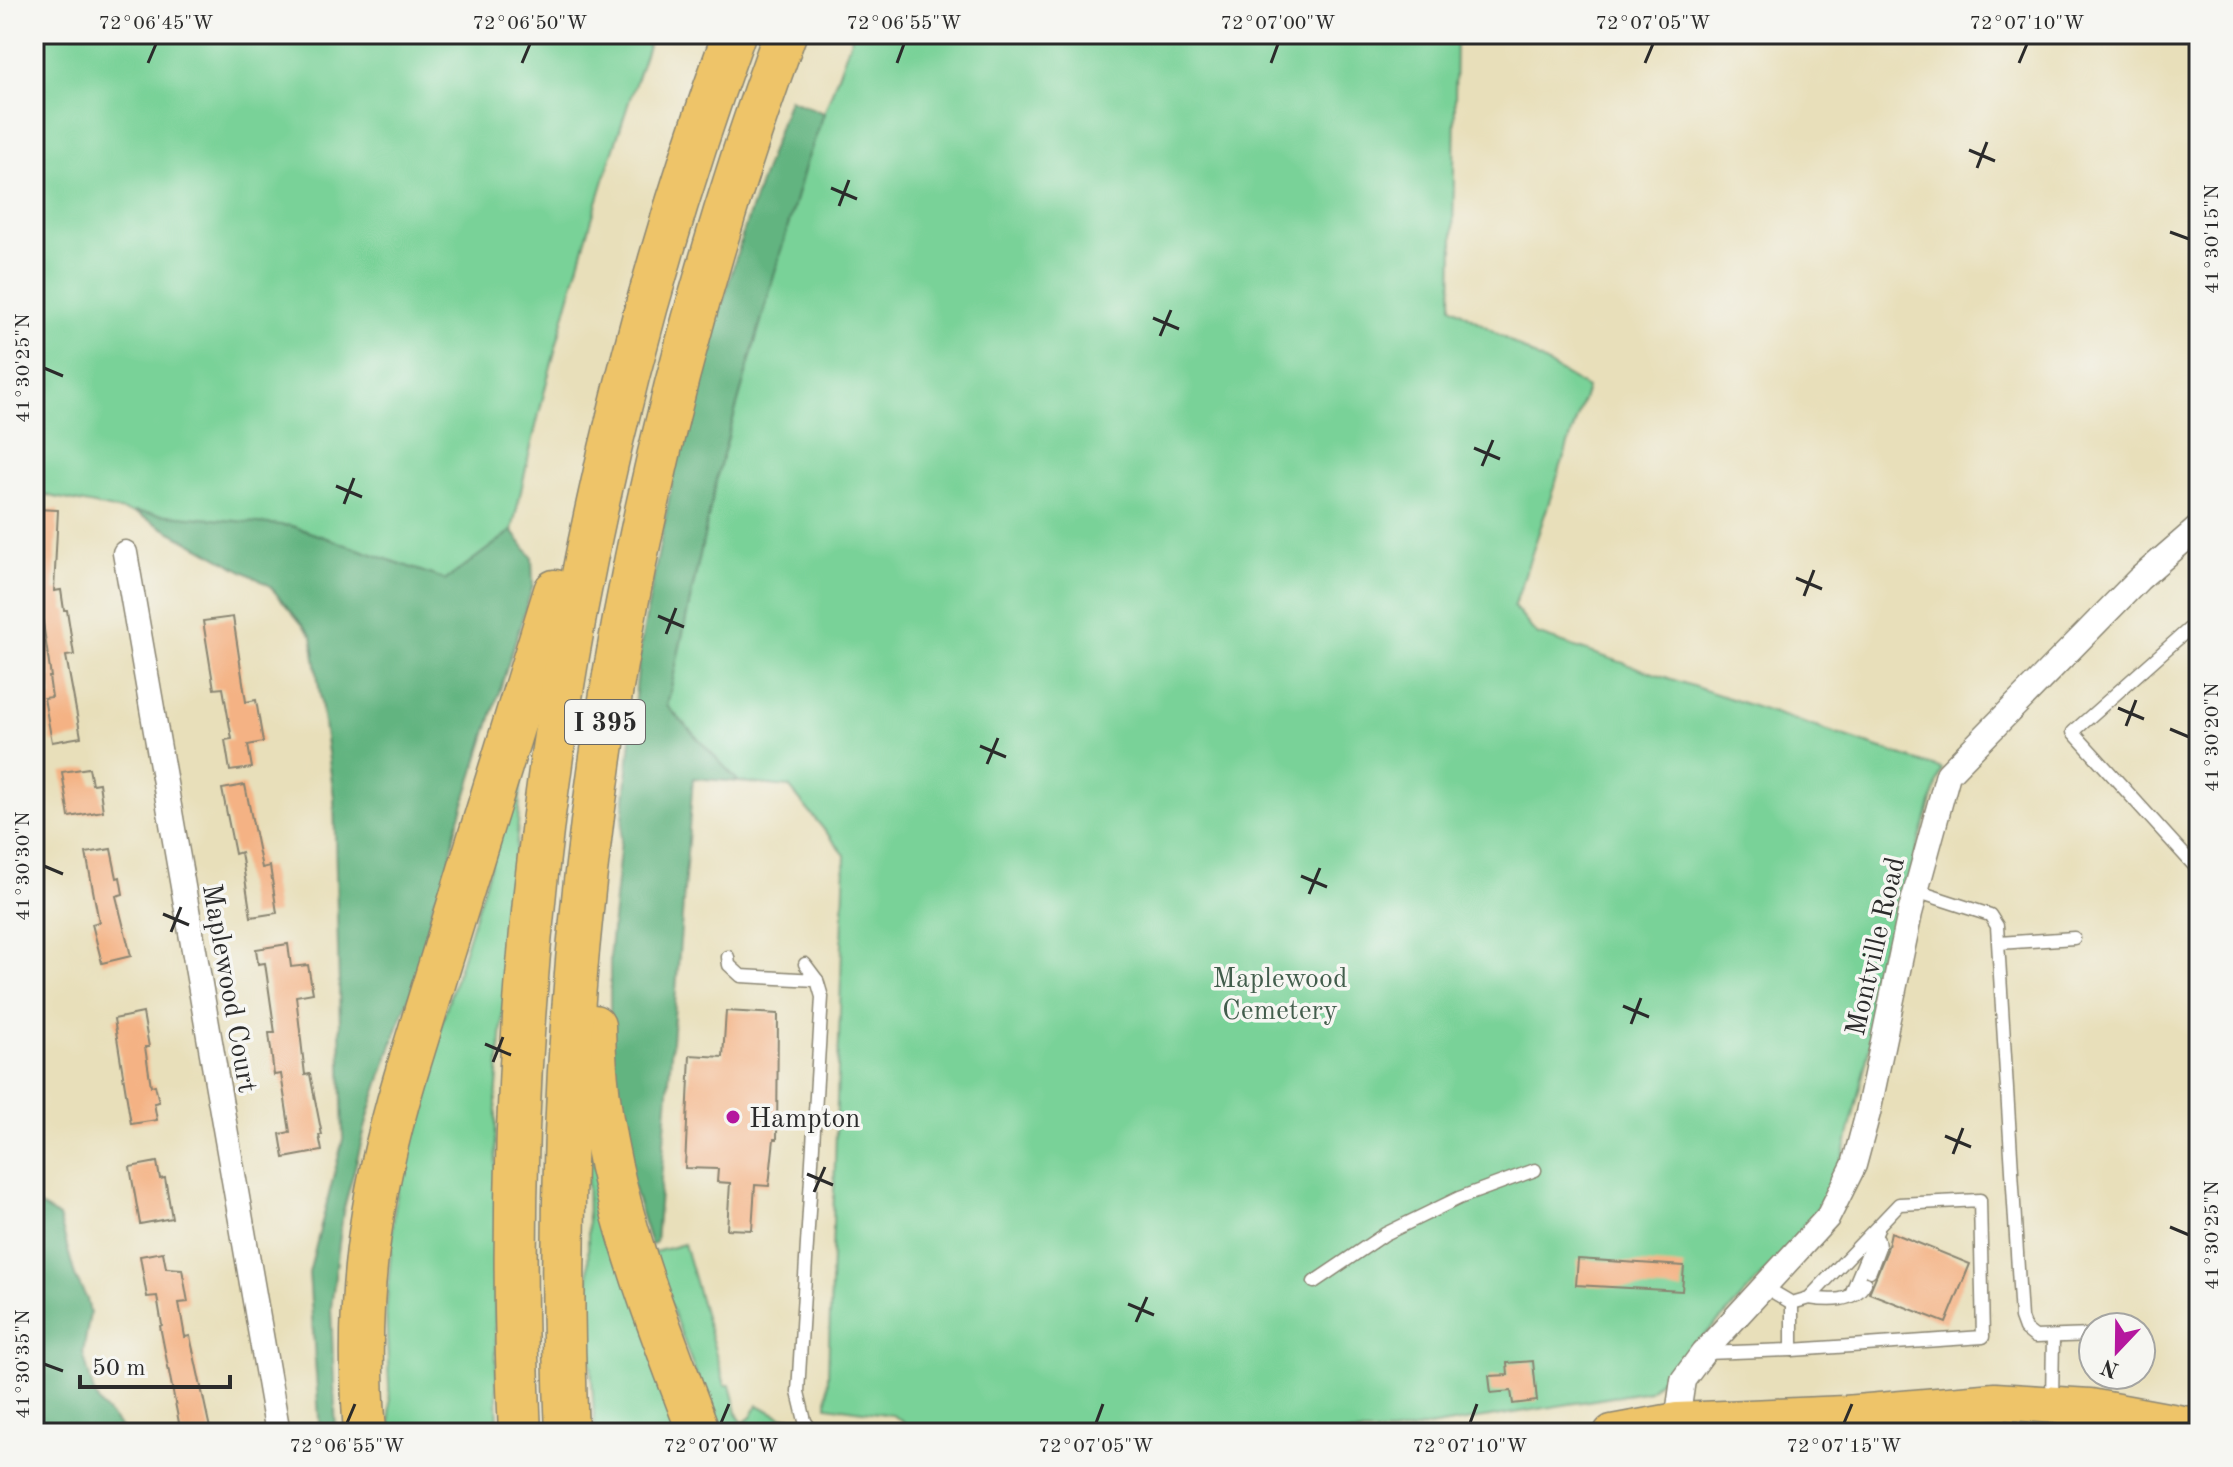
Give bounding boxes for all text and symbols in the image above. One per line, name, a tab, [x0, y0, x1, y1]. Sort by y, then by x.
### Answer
text: 72°06'45"W	[98, 14, 214, 34]
text: 72°06'50"W	[472, 14, 588, 34]
text: 72°06'55"W	[846, 14, 962, 34]
text: 72°07'00"W	[1220, 14, 1336, 34]
text: 72°07'05"W	[1595, 14, 1711, 34]
text: 72°07'10"W	[1969, 14, 2085, 34]
text: 41°30'15"N	[2203, 184, 2223, 294]
text: 41°30'25"N	[14, 313, 34, 423]
text: 41°30'20"N	[2203, 682, 2223, 792]
road number: I 395	[565, 700, 645, 744]
text: 41°30'30"N	[14, 811, 34, 921]
street label: Montville Road	[1843, 854, 1911, 1039]
street label: Maplewood Court	[196, 882, 260, 1095]
park label: Maplewood Cemetery	[1212, 966, 1348, 1026]
place label: Hampton	[749, 1106, 860, 1134]
marker: Hampton	[724, 1108, 742, 1126]
text: 41°30'25"N	[2203, 1180, 2223, 1290]
text: 41°30'35"N	[14, 1309, 34, 1419]
north arrow	[2077, 1311, 2157, 1391]
scale bar	[80, 1339, 230, 1389]
text: N	[2098, 1354, 2122, 1381]
text: 50 m	[92, 1357, 146, 1381]
text: 72°06'55"W	[289, 1437, 405, 1457]
text: 72°07'00"W	[663, 1437, 779, 1457]
text: 72°07'05"W	[1038, 1437, 1154, 1457]
text: 72°07'10"W	[1412, 1437, 1528, 1457]
text: 72°07'15"W	[1786, 1437, 1902, 1457]

